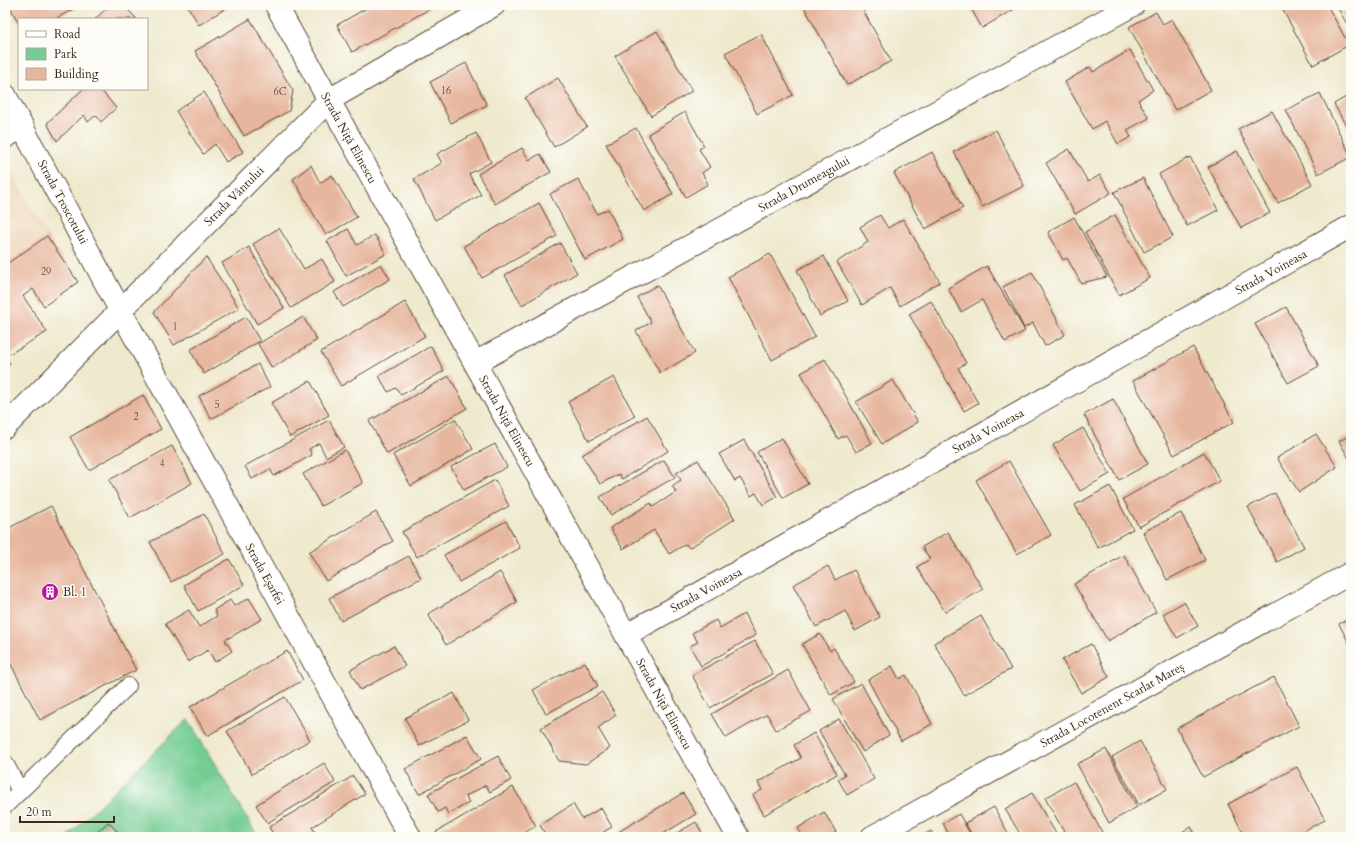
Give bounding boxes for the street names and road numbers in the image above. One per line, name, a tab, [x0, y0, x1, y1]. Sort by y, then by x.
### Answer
street label: Strada Niță Elinescu	[317, 89, 381, 187]
street label: Strada Drumeagului	[756, 152, 853, 216]
street label: Strada Troscotului	[34, 157, 92, 247]
street label: Strada Vântului	[201, 162, 268, 229]
street label: Strada Voineasa	[1232, 245, 1310, 298]
street label: Strada Niță Elinescu	[475, 372, 539, 470]
street label: Strada Voineasa	[949, 404, 1027, 457]
street label: Strada Eșarfei	[242, 541, 289, 608]
street label: Strada Voineasa	[667, 563, 745, 616]
street label: Strada Niță Elinescu	[632, 655, 696, 753]
street label: Strada Locotenent Scarlat Mareș	[1037, 659, 1187, 751]

